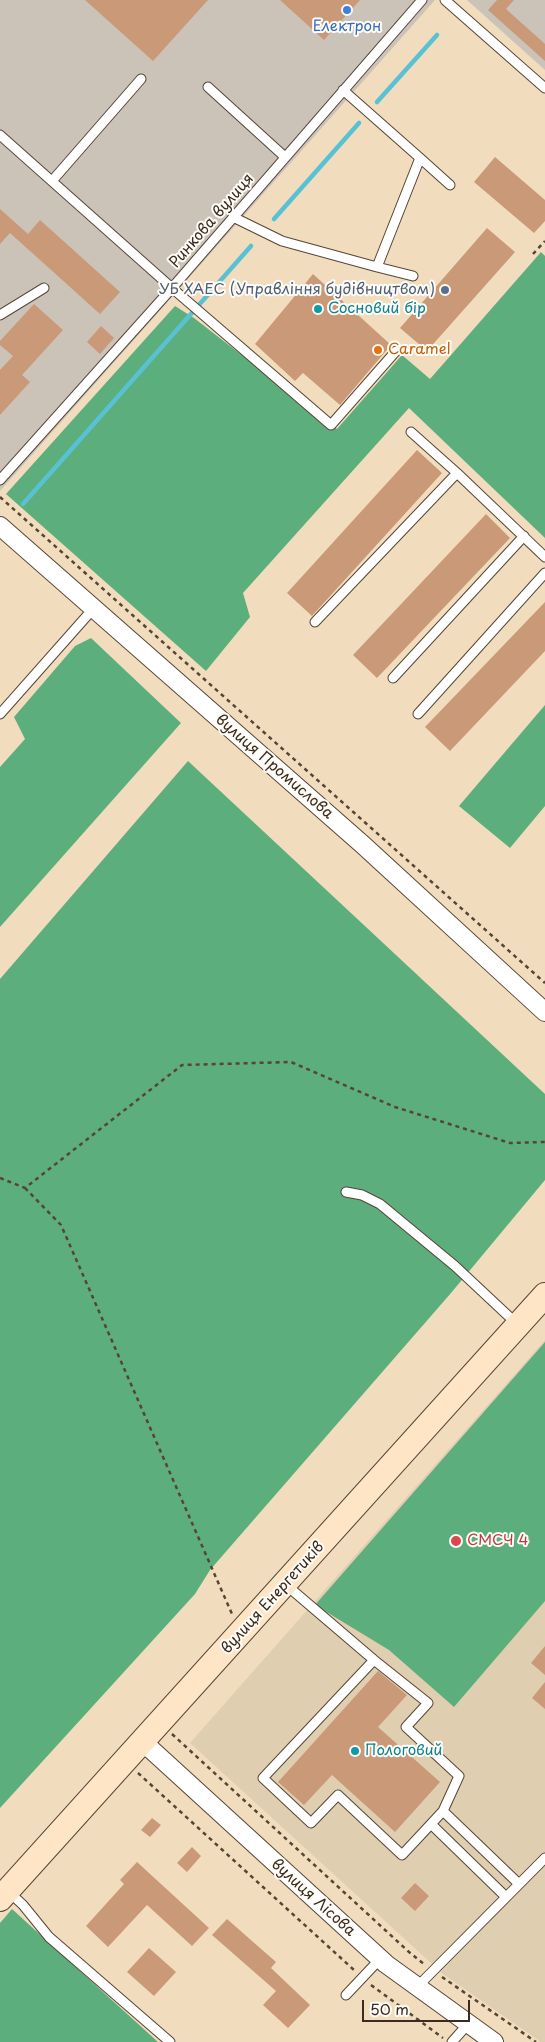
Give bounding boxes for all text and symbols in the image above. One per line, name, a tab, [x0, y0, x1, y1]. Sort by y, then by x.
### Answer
marker: Електрон	[341, 4, 353, 16]
place label: Електрон	[313, 18, 381, 36]
street label: Ринкова вулиця	[166, 170, 258, 272]
place label: УБ ХАЕС (Управління будівництвом)	[159, 281, 435, 299]
marker: УБ ХАЕС (Управління будівництвом)	[439, 284, 451, 296]
place label: Сосновий бір	[328, 300, 426, 318]
marker: Сосновий бір	[312, 303, 324, 315]
place label: Caramel	[388, 341, 451, 359]
marker: Caramel	[372, 344, 384, 356]
street label: вулиця Промислова	[211, 711, 337, 823]
place label: СМСЧ 4	[467, 1532, 528, 1550]
marker: СМСЧ 4	[449, 1534, 463, 1548]
street label: вулиця Енергетиків	[218, 1538, 328, 1658]
place label: Пологовий	[365, 1742, 442, 1760]
marker: Пологовий	[349, 1745, 361, 1757]
street label: вулиця Лісова	[267, 1856, 359, 1940]
scale bar	[365, 1990, 472, 2022]
text: 50 m	[370, 1997, 409, 2020]

